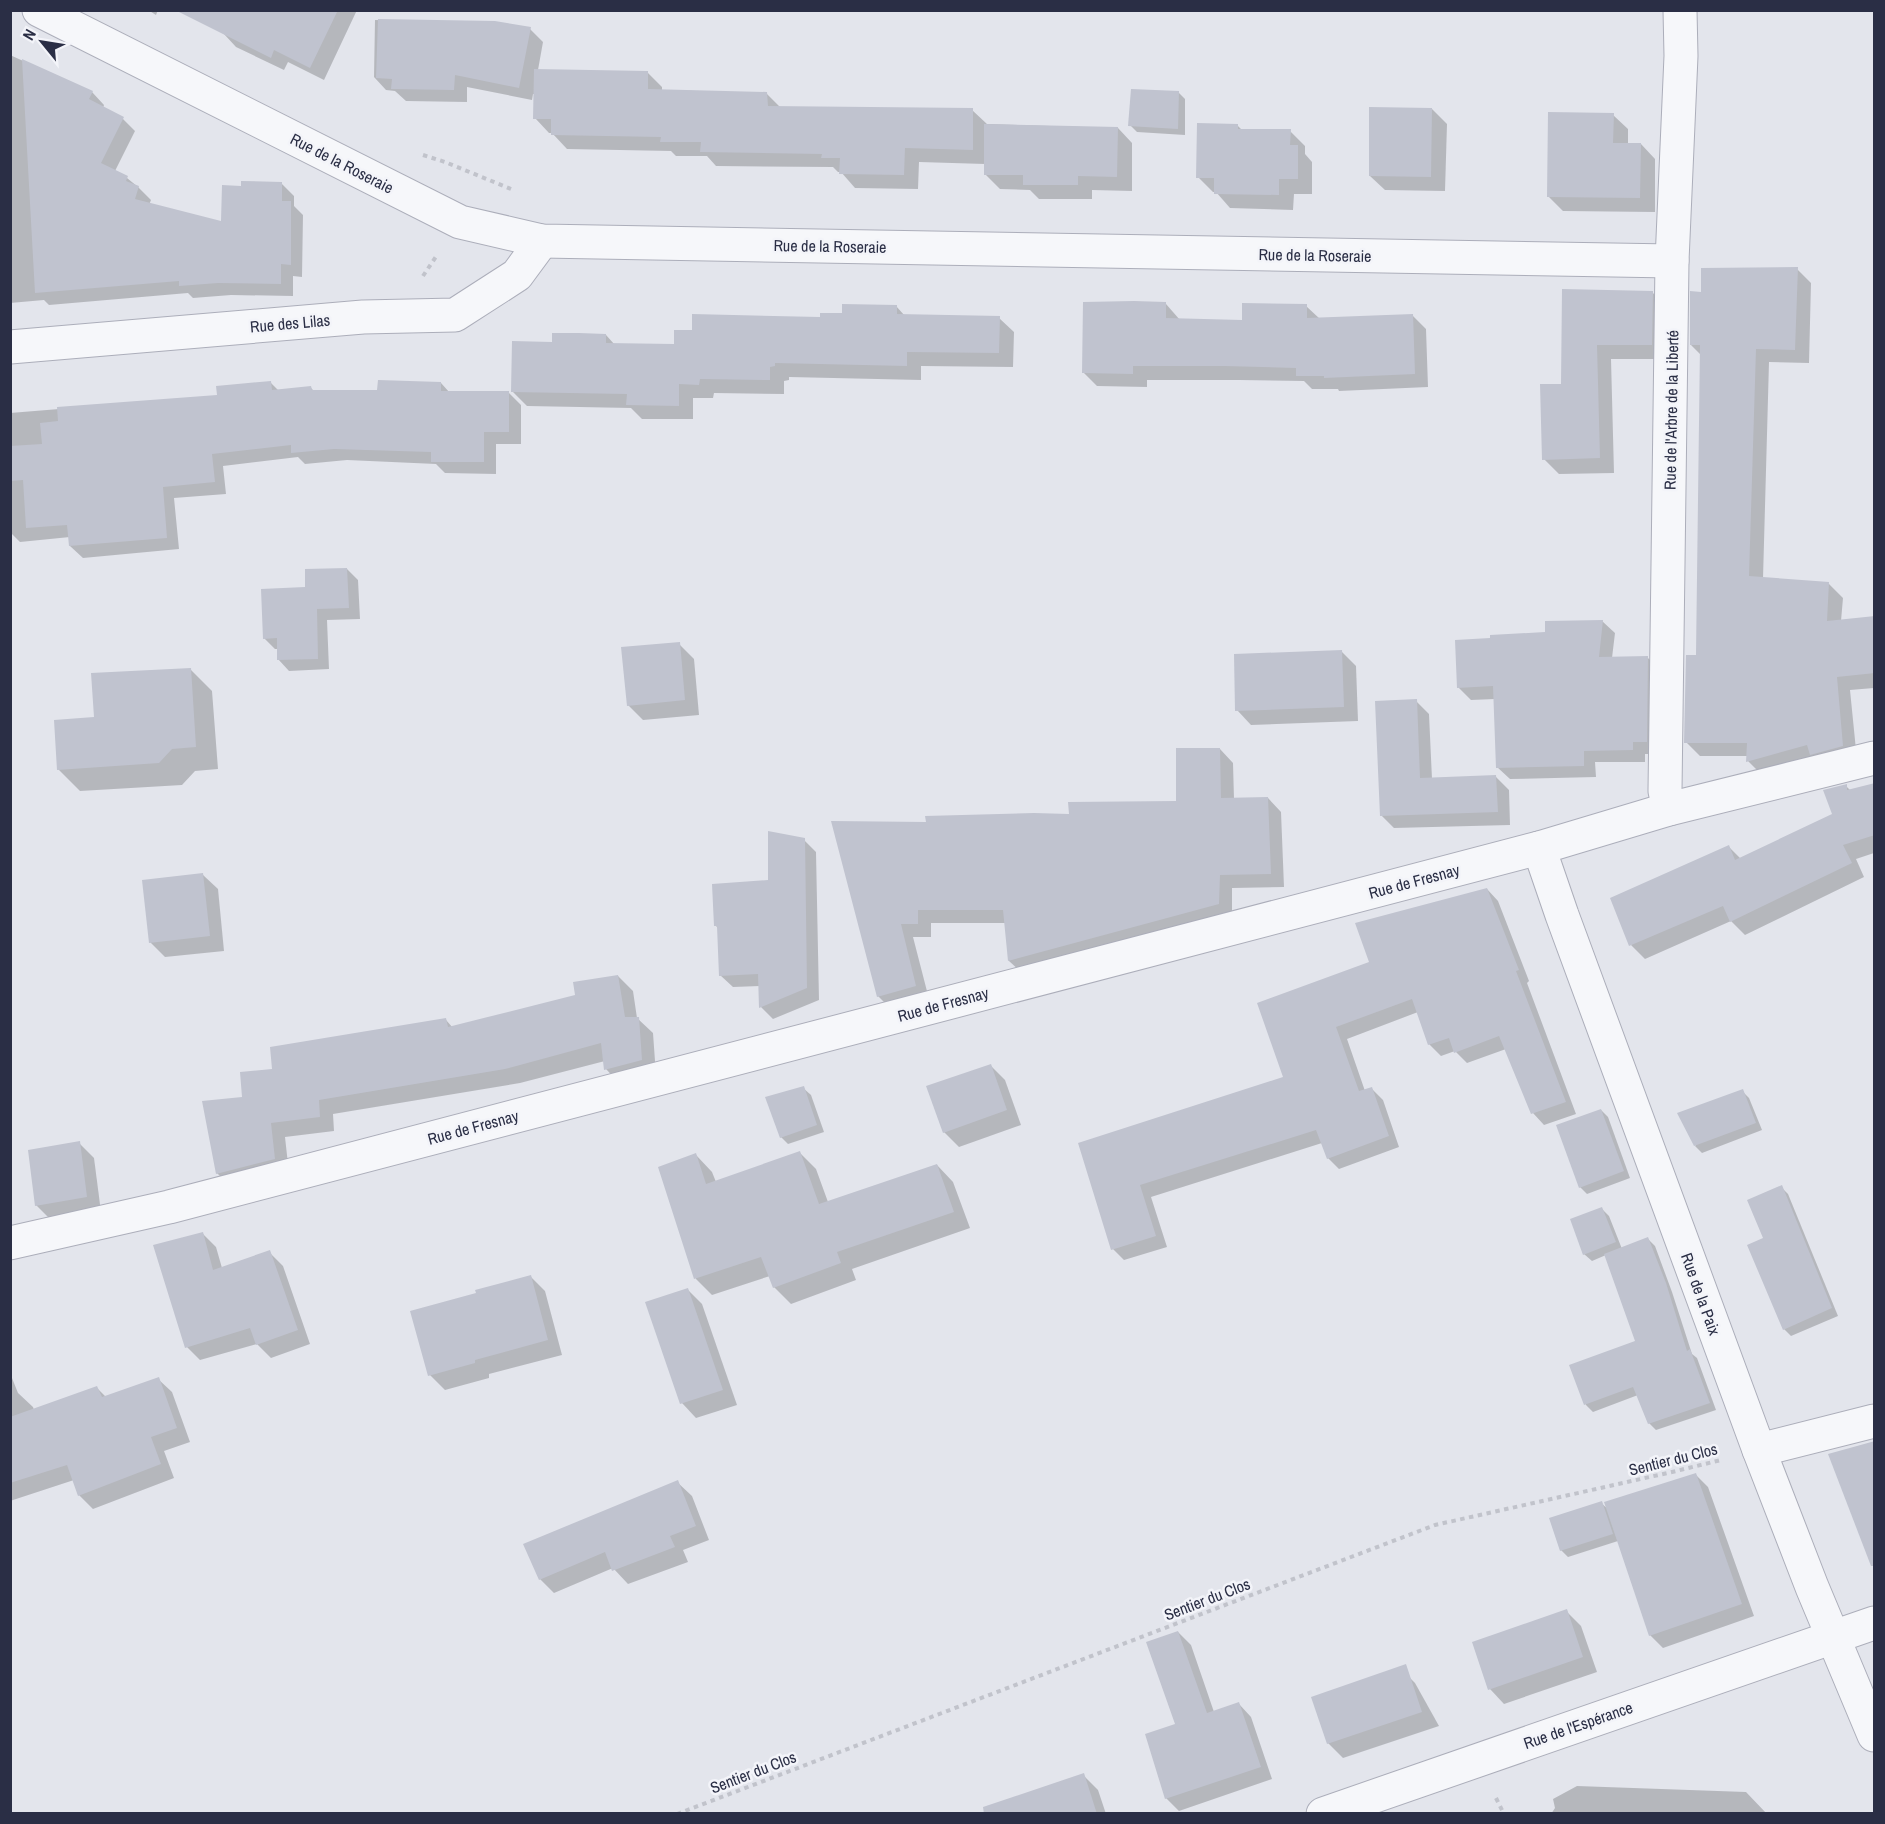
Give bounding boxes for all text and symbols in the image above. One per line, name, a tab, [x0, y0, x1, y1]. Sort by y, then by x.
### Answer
north arrow	[12, 12, 72, 72]
text: N	[17, 25, 41, 44]
street label: Rue de la Roseraie	[287, 128, 397, 198]
street label: Rue de la Roseraie	[773, 234, 887, 258]
street label: Rue de la Roseraie	[1258, 243, 1372, 267]
street label: Rue des Lilas	[249, 309, 331, 337]
street label: Rue de l'Arbre de la Liberté	[1659, 330, 1683, 490]
street label: Rue de Fresnay	[1366, 858, 1462, 904]
street label: Rue de Fresnay	[895, 981, 991, 1027]
street label: Rue de Fresnay	[425, 1104, 521, 1150]
street label: Rue de la Paix	[1676, 1250, 1726, 1339]
street label: Sentier du Clos	[1626, 1437, 1720, 1481]
street label: Sentier du Clos	[1161, 1573, 1253, 1625]
street label: Rue de l'Espérance	[1520, 1696, 1636, 1754]
street label: Sentier du Clos	[707, 1746, 799, 1798]

